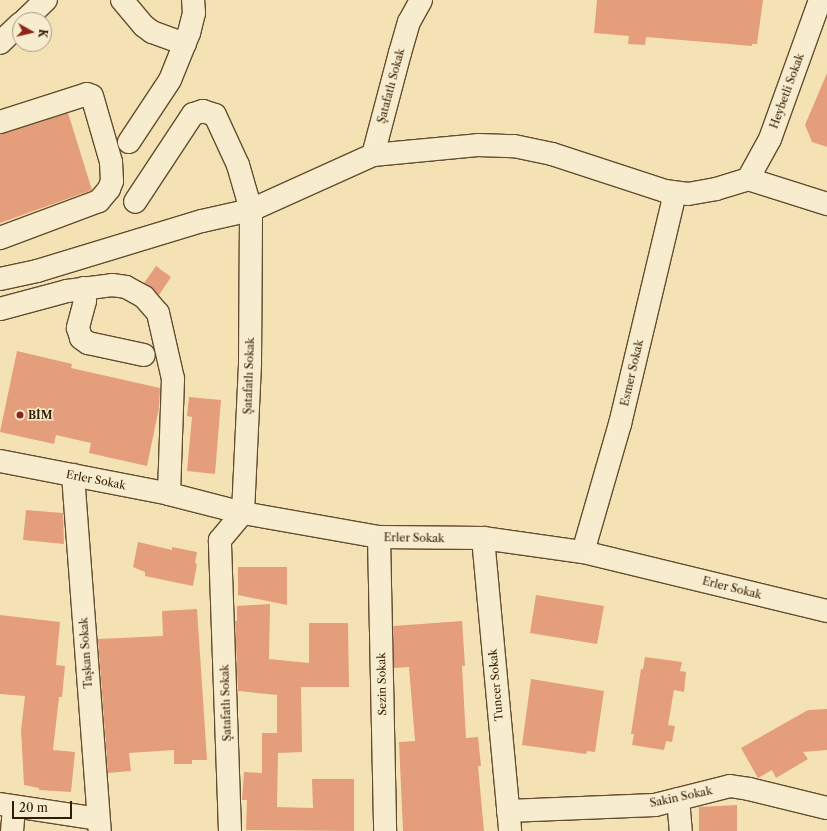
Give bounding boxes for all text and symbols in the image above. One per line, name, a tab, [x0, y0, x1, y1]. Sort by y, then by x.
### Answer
north arrow	[12, 12, 52, 52]
text: K	[35, 28, 50, 39]
street label: Şatafatlı Sokak	[375, 47, 407, 125]
street label: Heybetli Sokak	[767, 52, 807, 130]
street label: Şatafatlı Sokak	[241, 337, 257, 415]
street label: Esmer Sokak	[618, 338, 646, 408]
place label: BİM	[28, 408, 52, 422]
marker: BİM	[15, 410, 25, 420]
street label: Erler Sokak	[65, 468, 127, 492]
street label: Erler Sokak	[383, 531, 445, 545]
street label: Erler Sokak	[701, 574, 763, 602]
street label: Taşkan Sokak	[77, 617, 95, 689]
street label: Tuncer Sokak	[486, 648, 506, 722]
street label: Sezin Sokak	[375, 652, 389, 716]
street label: Şatafatlı Sokak	[218, 664, 234, 742]
street label: Sakin Sokak	[649, 784, 713, 810]
scale bar	[14, 793, 74, 819]
text: 20 m	[19, 800, 48, 815]

